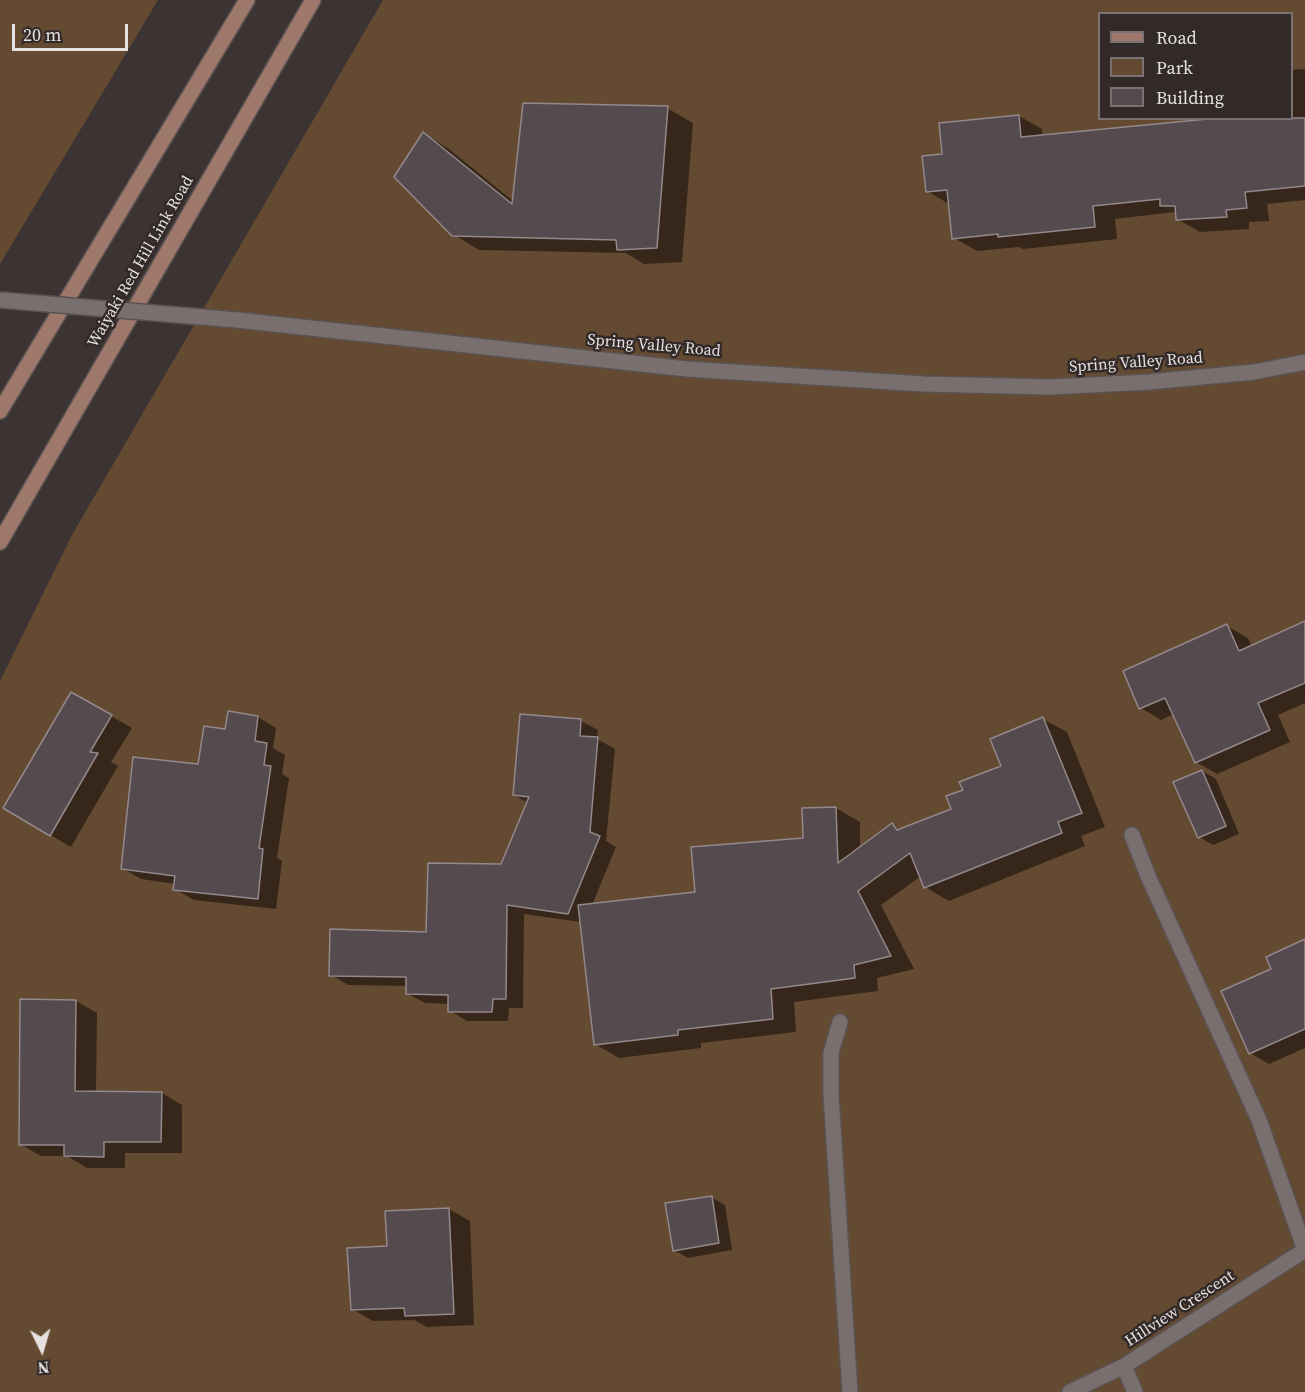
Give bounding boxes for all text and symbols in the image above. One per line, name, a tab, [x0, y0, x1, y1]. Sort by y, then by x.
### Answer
scale bar	[15, 12, 130, 50]
legend	[1098, 12, 1293, 120]
text: 20 m	[23, 22, 61, 47]
text: Road	[1156, 25, 1197, 50]
text: Park	[1156, 55, 1193, 80]
text: Building	[1156, 85, 1224, 110]
street label: Waiyaki Red Hill Link Road	[84, 173, 198, 351]
street label: Spring Valley Road	[586, 331, 722, 361]
street label: Spring Valley Road	[1069, 349, 1203, 377]
street label: Hillview Crescent	[1122, 1267, 1238, 1351]
north arrow	[12, 1320, 72, 1380]
text: N	[37, 1356, 50, 1379]

